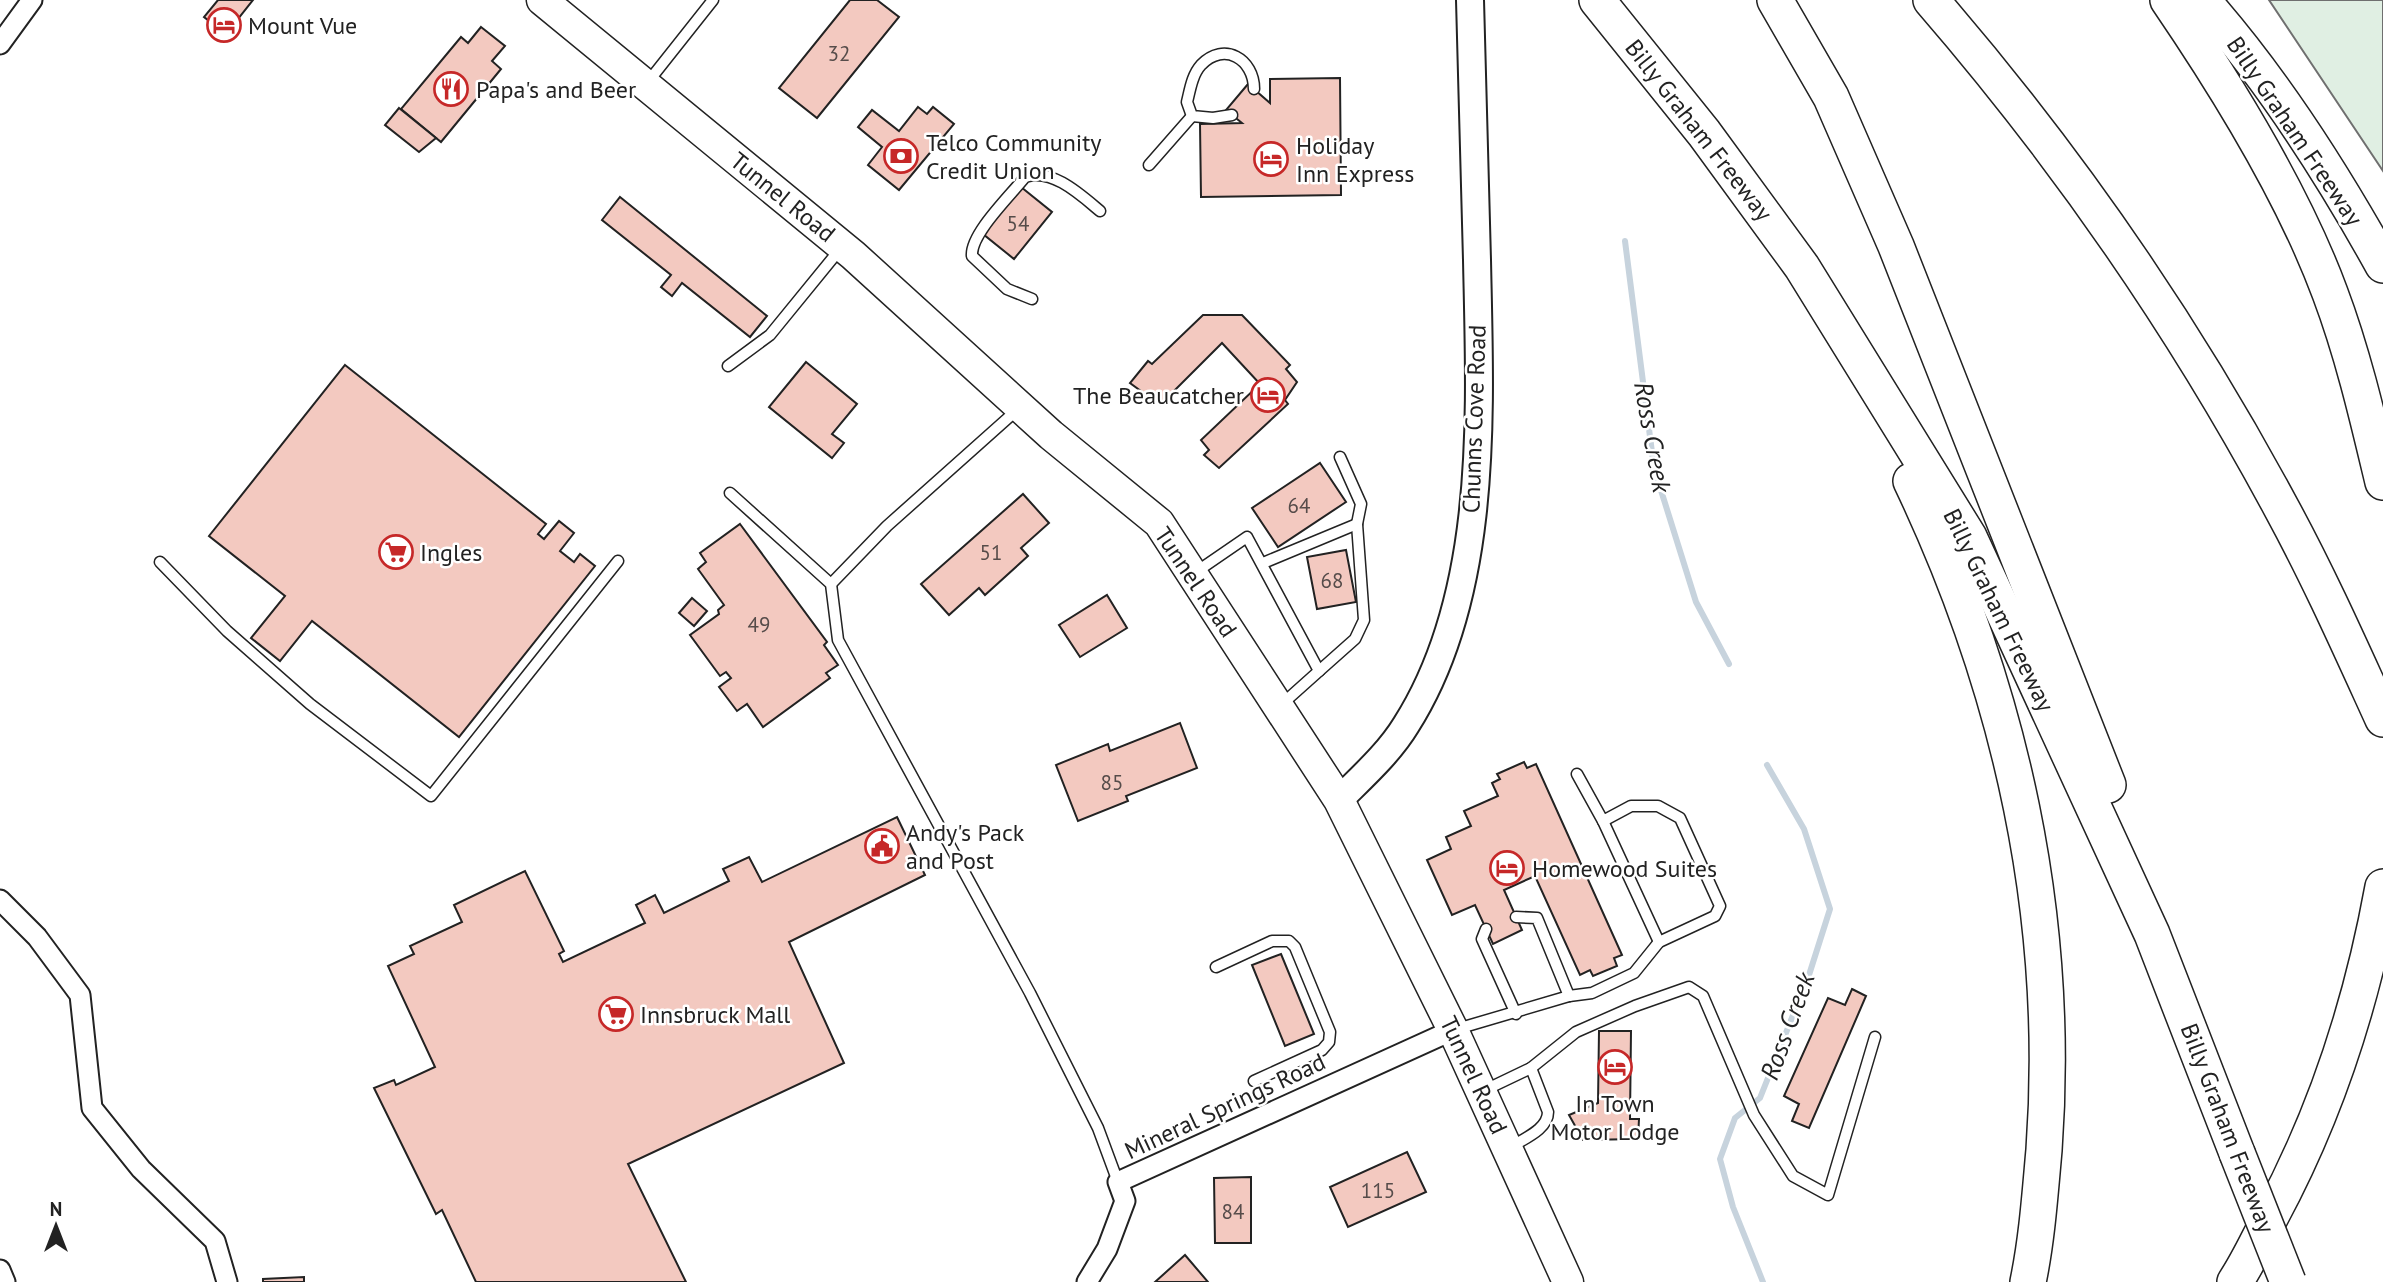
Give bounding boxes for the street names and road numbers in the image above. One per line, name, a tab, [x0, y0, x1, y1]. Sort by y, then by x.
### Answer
street label: Billy Graham Freeway	[2220, 30, 2370, 232]
street label: Billy Graham Freeway	[1618, 33, 1780, 227]
street label: Tunnel Road	[724, 145, 842, 249]
street label: Chunns Cove Road	[1455, 324, 1493, 514]
street label: Billy Graham Freeway	[1936, 503, 2062, 717]
street label: Tunnel Road	[1148, 521, 1244, 643]
street label: Tunnel Road	[1433, 1011, 1515, 1139]
street label: Billy Graham Freeway	[2174, 1019, 2282, 1237]
street label: Mineral Springs Road	[1120, 1046, 1330, 1166]

